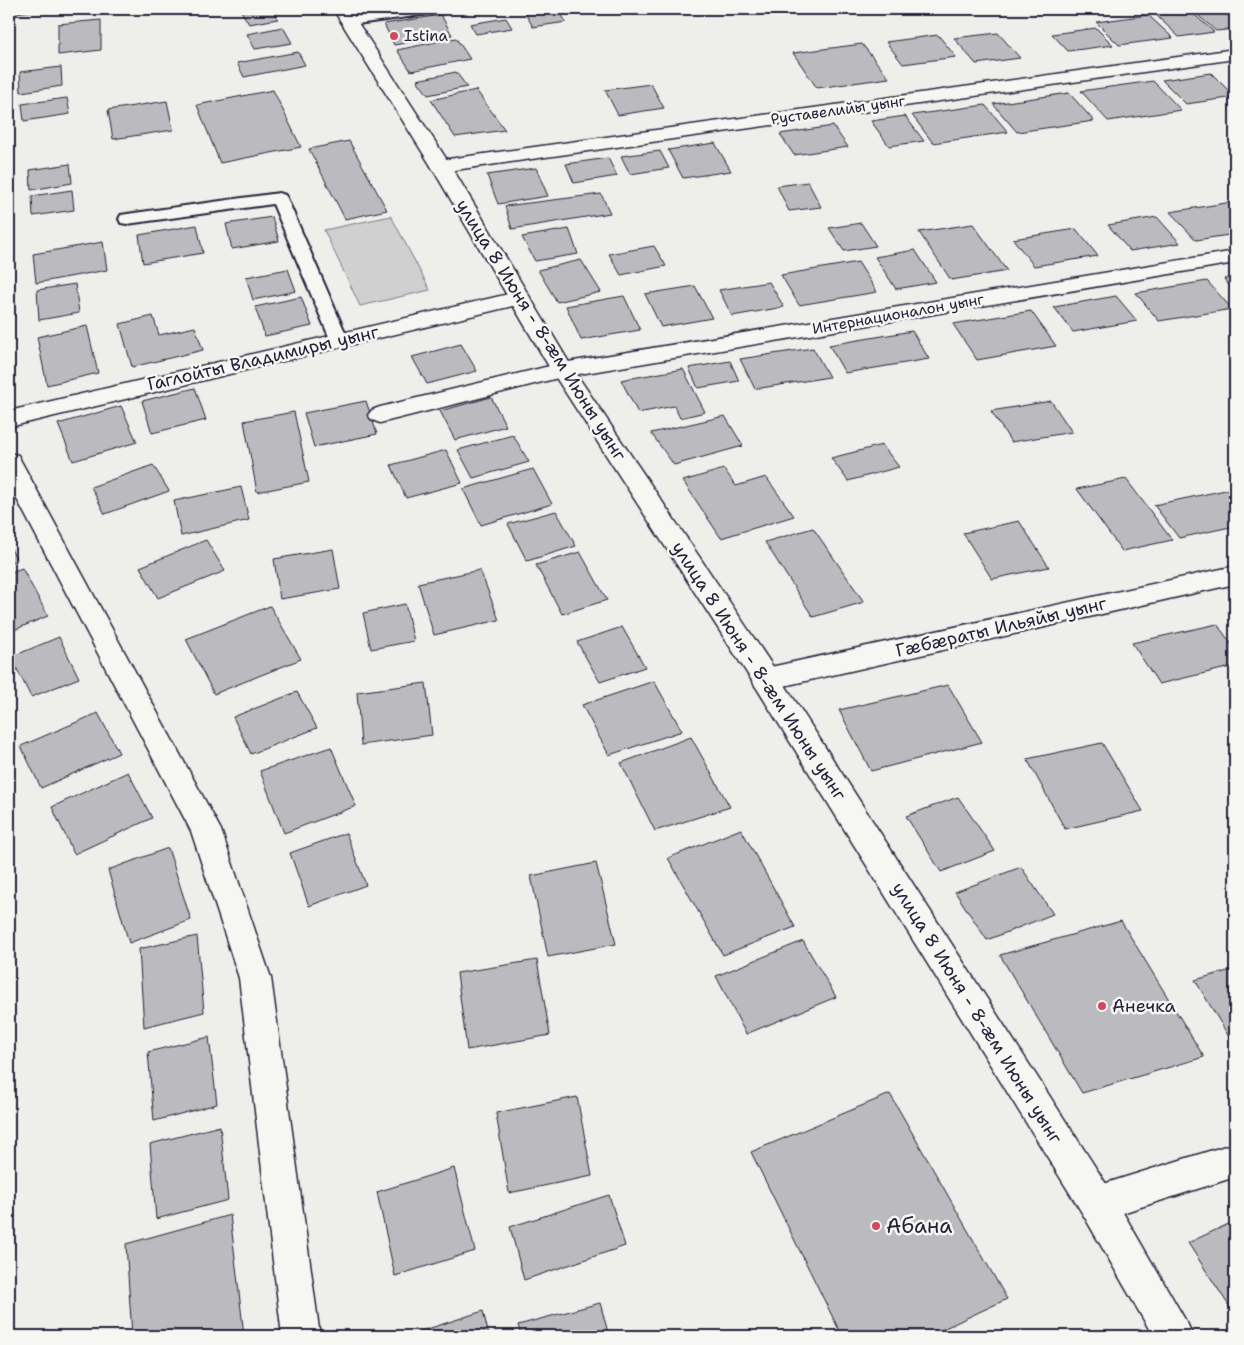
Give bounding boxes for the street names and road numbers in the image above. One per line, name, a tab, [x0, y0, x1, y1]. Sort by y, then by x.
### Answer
street label: Руставелийы уынг	[769, 91, 907, 129]
street label: улица 8 Июня - 8-ӕм Июны уынг	[450, 195, 632, 465]
street label: Интернационалон уынг	[811, 289, 986, 339]
street label: Гаглойты Владимиры уынг	[145, 320, 381, 396]
street label: улица 8 Июня - 8-ӕм Июны уынг	[666, 537, 852, 805]
street label: Гæбæраты Ильяйы уынг	[893, 591, 1109, 663]
street label: улица 8 Июня - 8-ӕм Июны уынг	[886, 878, 1068, 1148]

